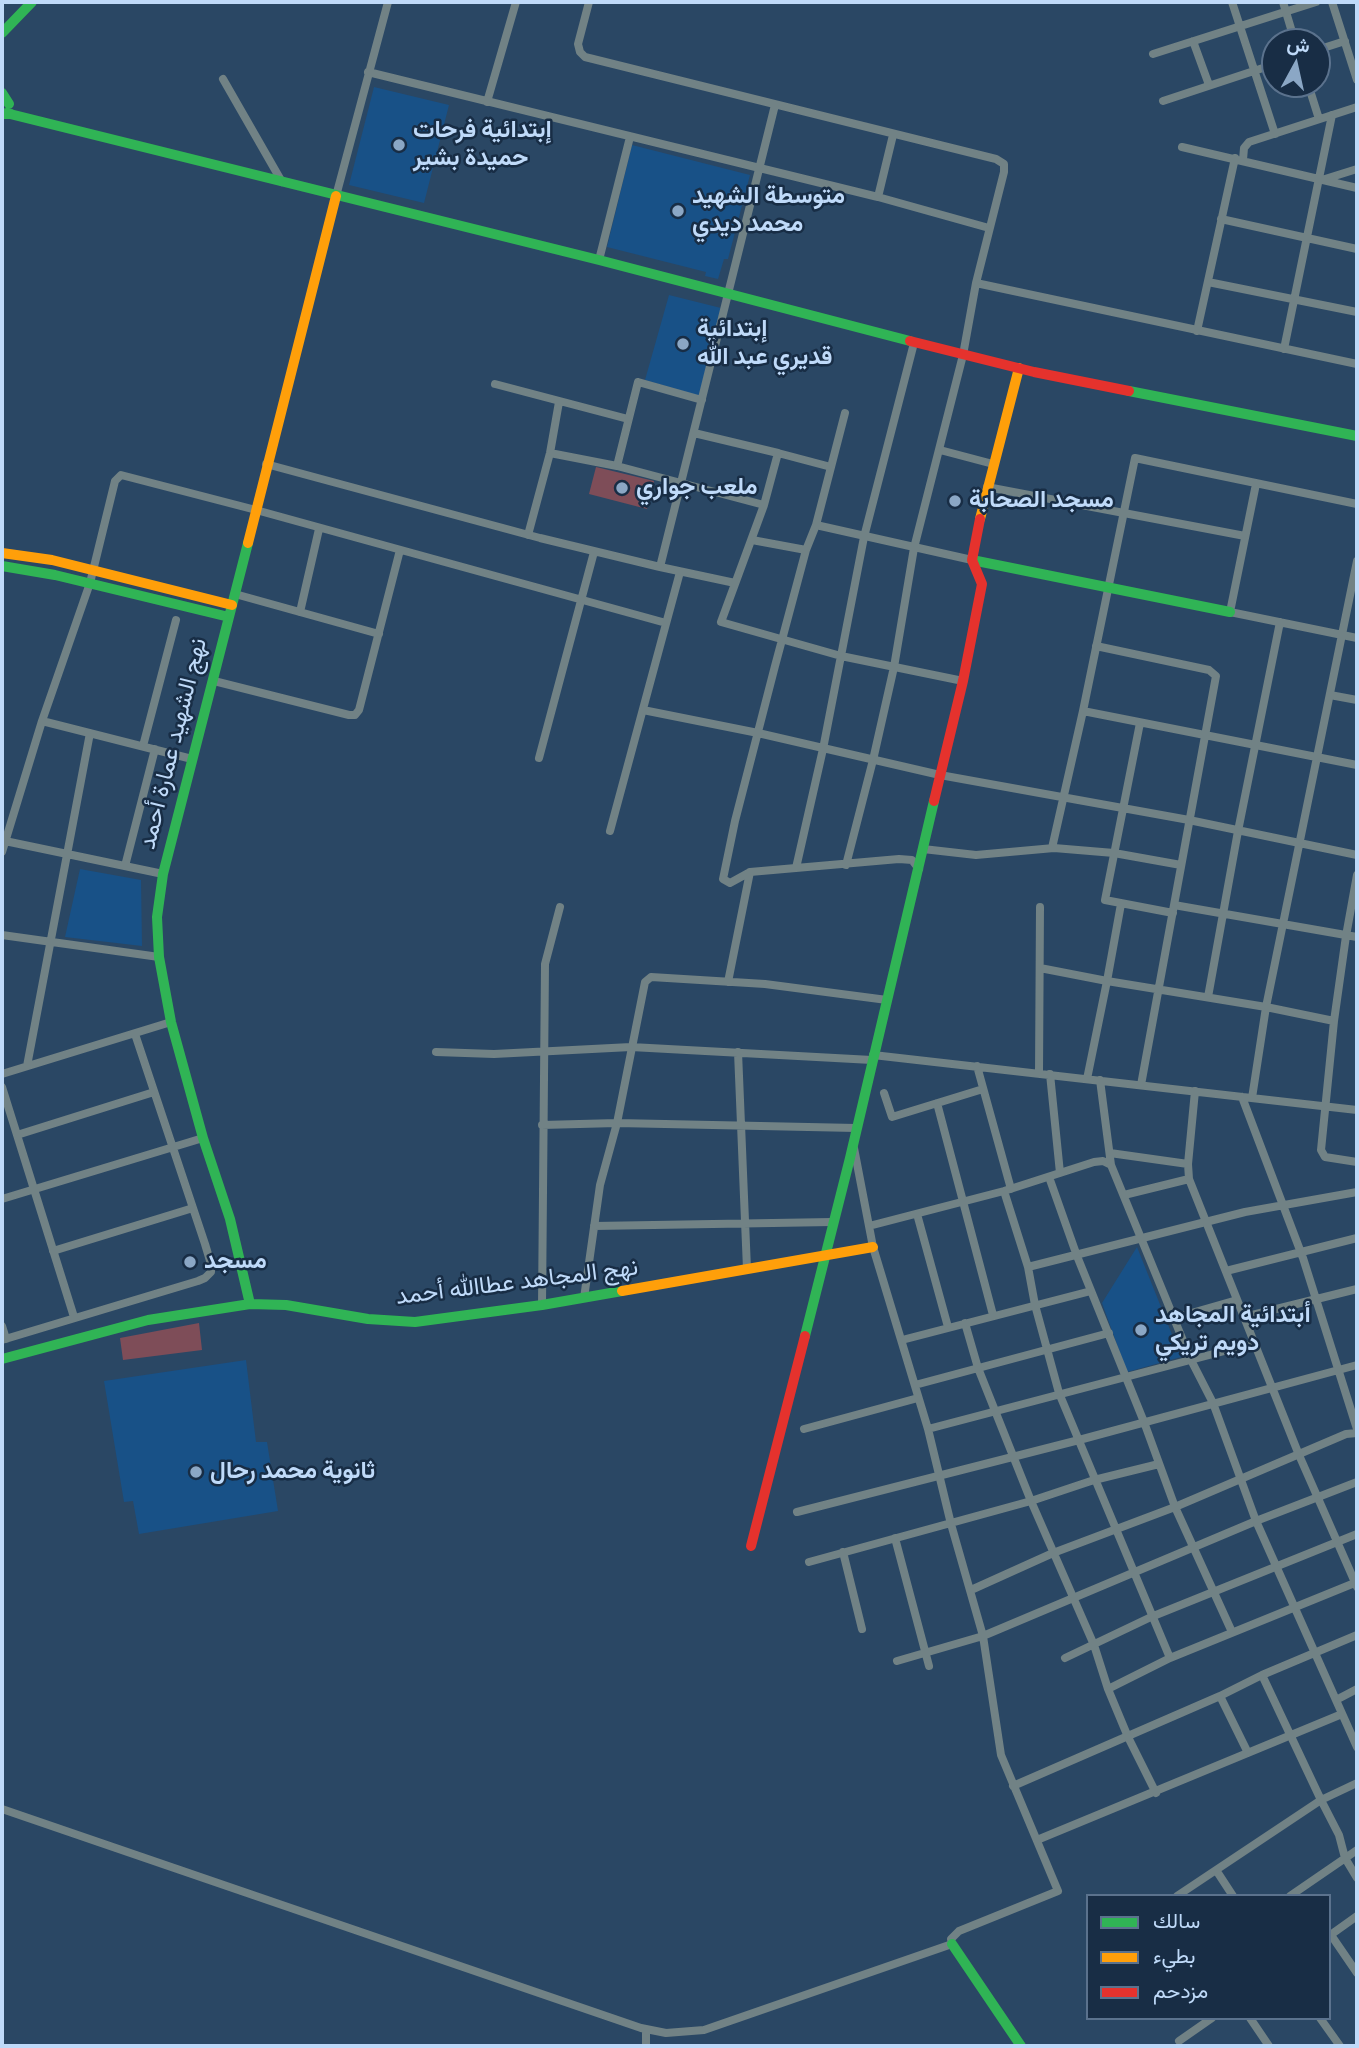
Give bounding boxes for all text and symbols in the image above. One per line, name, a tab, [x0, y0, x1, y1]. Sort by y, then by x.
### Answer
north arrow	[1261, 28, 1331, 98]
text: ش	[1286, 30, 1312, 59]
place label: إبتدائية فرحات حميدة بشير	[413, 117, 552, 173]
marker: إبتدائية فرحات حميدة بشير	[391, 137, 407, 153]
place label: متوسطة الشهيد محمد ديدي	[692, 183, 845, 239]
marker: متوسطة الشهيد محمد ديدي	[670, 203, 686, 219]
place label: إبتدائية قديري عبد الله	[697, 316, 832, 372]
marker: إبتدائية قديري عبد الله	[675, 336, 691, 352]
place label: ملعب جواري	[636, 474, 757, 502]
marker: ملعب جواري	[614, 480, 630, 496]
place label: مسجد الصحابة	[969, 487, 1114, 515]
marker: مسجد الصحابة	[947, 493, 963, 509]
street label: نهج الشهيد عمارة أحمد	[134, 635, 214, 853]
place label: مسجد	[204, 1248, 267, 1276]
marker: مسجد	[182, 1254, 198, 1270]
street label: نهج المجاهد عطاالله أحمد	[394, 1254, 640, 1312]
place label: أبتدائية المجاهد دويم تريكي	[1155, 1302, 1311, 1358]
marker: أبتدائية المجاهد دويم تريكي	[1133, 1322, 1149, 1338]
place label: ثانوية محمد رحال	[210, 1458, 375, 1486]
marker: ثانوية محمد رحال	[188, 1464, 204, 1480]
legend	[1086, 1894, 1331, 2020]
text: سالك	[1153, 1906, 1200, 1935]
text: بطيء	[1153, 1941, 1196, 1970]
text: مزدحم	[1153, 1976, 1208, 2005]

